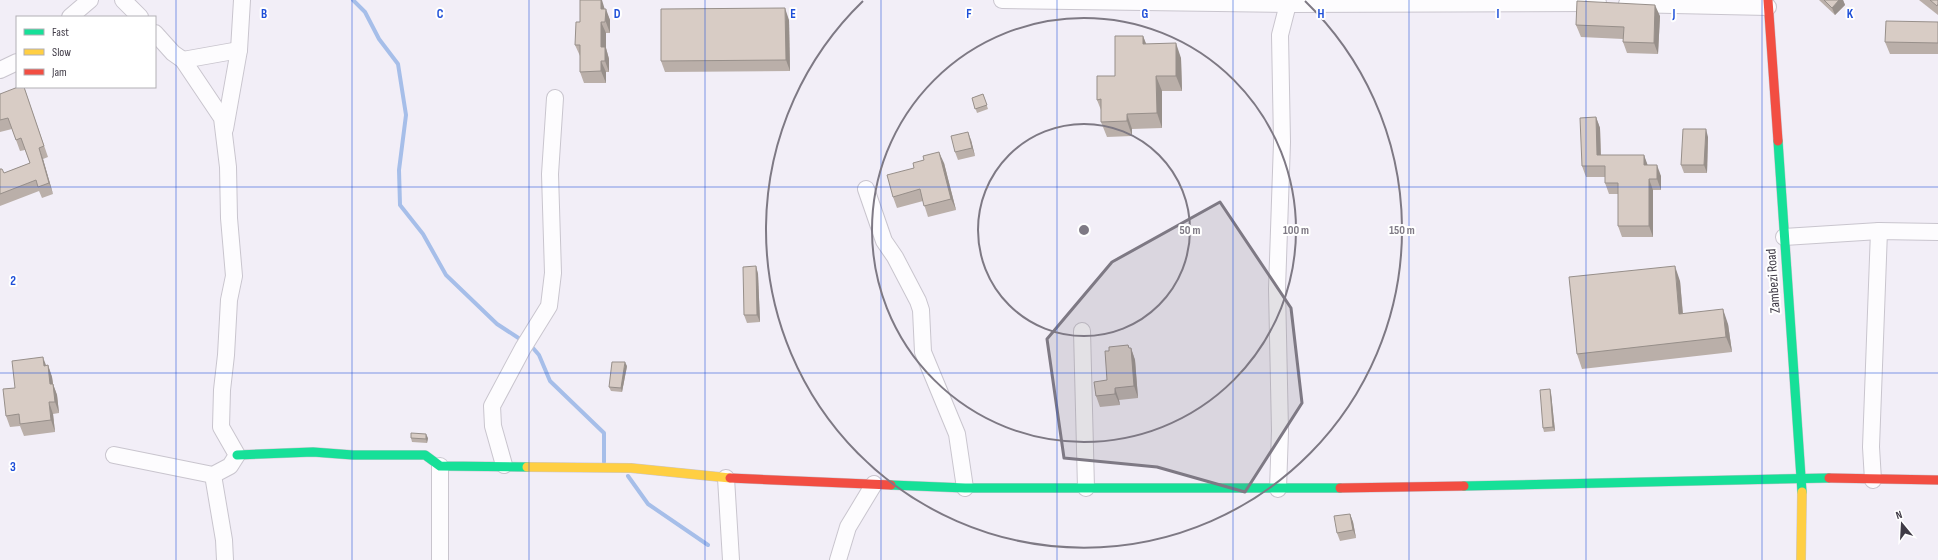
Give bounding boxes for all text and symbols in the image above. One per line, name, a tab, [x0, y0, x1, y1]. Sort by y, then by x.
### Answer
text: B	[261, 6, 267, 22]
text: C	[437, 6, 444, 22]
text: D	[614, 6, 621, 22]
text: E	[790, 6, 796, 22]
text: F	[966, 6, 972, 22]
text: G	[1142, 6, 1149, 22]
text: H	[1318, 6, 1325, 22]
text: I	[1497, 6, 1500, 22]
text: J	[1672, 6, 1676, 22]
text: K	[1847, 6, 1854, 22]
legend	[16, 16, 156, 88]
text: Fast	[52, 25, 69, 40]
text: Slow	[52, 45, 71, 60]
text: Jam	[51, 65, 67, 80]
centre of rings	[1077, 223, 1091, 237]
text: 50 m	[1180, 223, 1200, 238]
text: 100 m	[1283, 223, 1309, 238]
text: 150 m	[1389, 223, 1415, 238]
street label: Zambezi Road	[1762, 248, 1784, 314]
text: 2	[10, 273, 16, 289]
text: 3	[10, 459, 16, 475]
north arrow	[1882, 504, 1922, 544]
text: N	[1894, 508, 1904, 522]

